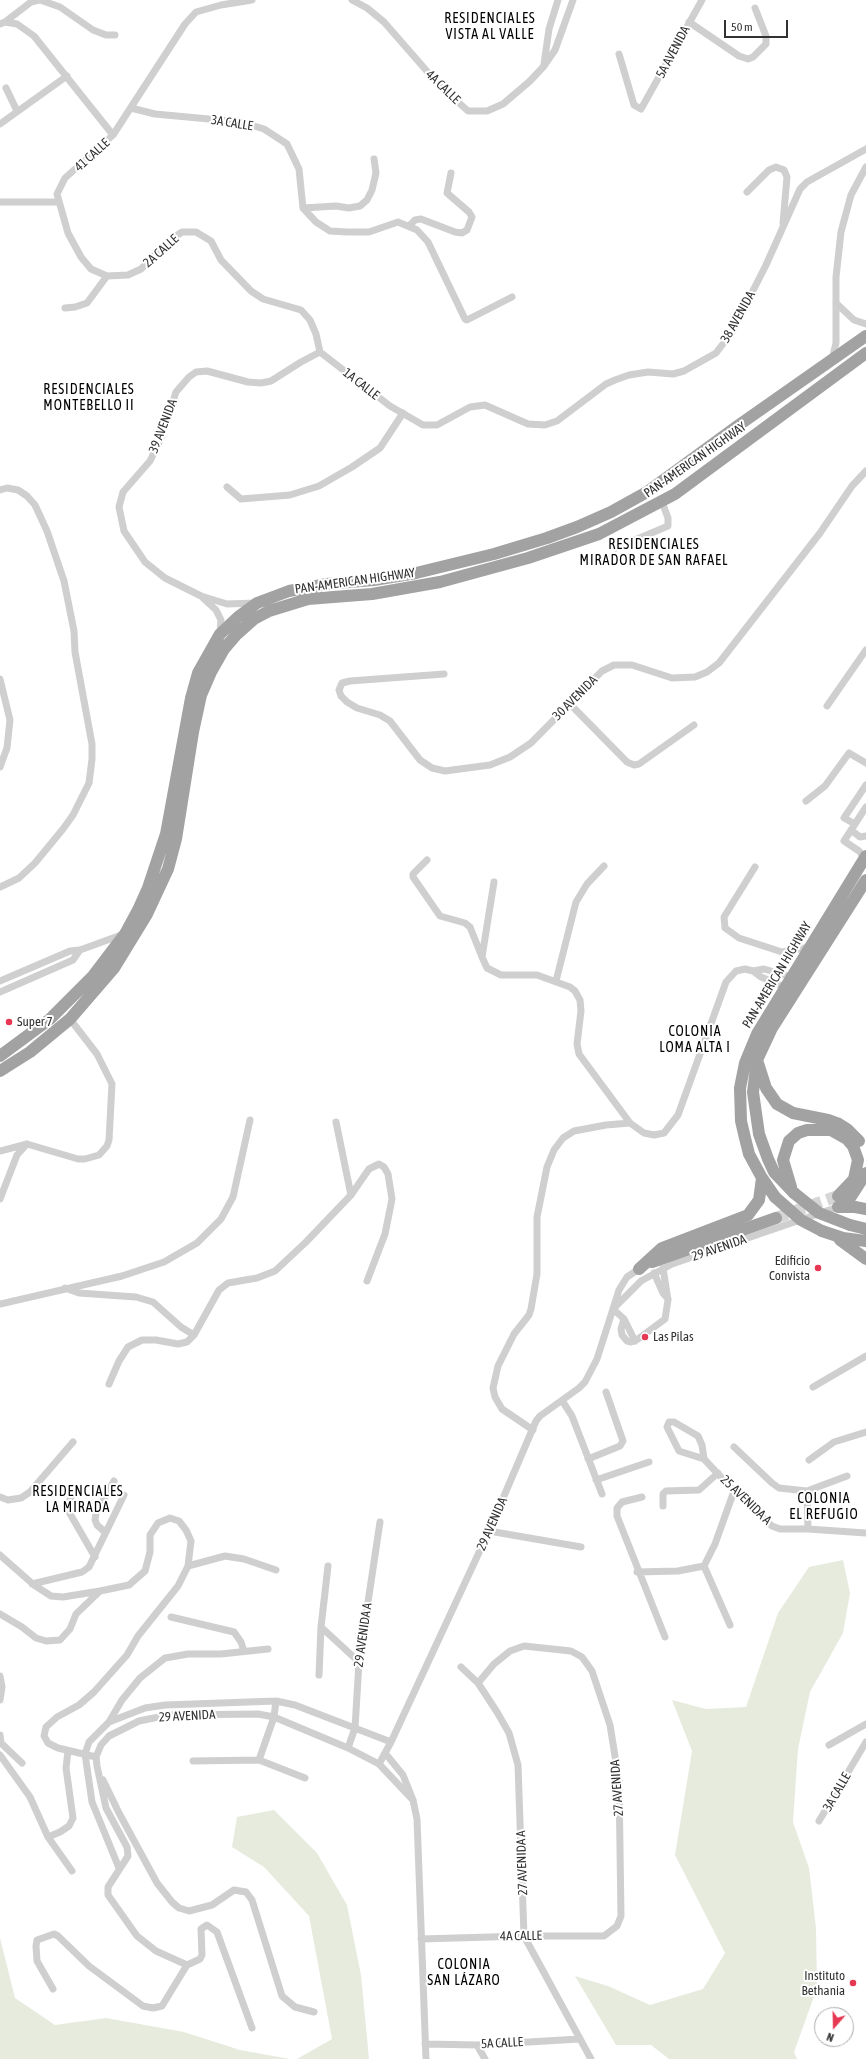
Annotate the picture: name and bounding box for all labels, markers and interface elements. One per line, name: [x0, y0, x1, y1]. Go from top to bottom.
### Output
district label: RESIDENCIALES VISTA AL VALLE: [444, 11, 536, 44]
scale bar: [726, 12, 790, 38]
text: 50 m: [731, 20, 753, 34]
street label: 5A AVENIDA: [653, 23, 693, 81]
street label: 4A CALLE: [422, 67, 464, 107]
street label: 3A CALLE: [210, 112, 254, 134]
street label: 41 CALLE: [71, 135, 113, 175]
street label: 2A CALLE: [140, 231, 182, 271]
street label: 38 AVENIDA: [717, 288, 759, 346]
street label: 1A CALLE: [340, 365, 382, 403]
district label: RESIDENCIALES MONTEBELLO II: [43, 382, 135, 414]
street label: 39 AVENIDA: [146, 397, 180, 455]
street label: PAN-AMERICAN HIGHWAY: [641, 419, 749, 501]
district label: RESIDENCIALES MIRADOR DE SAN RAFAEL: [580, 537, 728, 570]
street label: PAN-AMERICAN HIGHWAY: [294, 565, 416, 597]
street label: 30 AVENIDA: [549, 672, 601, 724]
street label: PAN-AMERICAN HIGHWAY: [739, 919, 815, 1031]
place label: Super 7: [17, 1014, 53, 1030]
marker: Super 7: [4, 1017, 14, 1027]
district label: COLONIA LOMA ALTA I: [659, 1024, 731, 1056]
street label: 29 AVENIDA: [690, 1231, 748, 1265]
place label: Edificio Convista: [769, 1253, 810, 1284]
marker: Edificio Convista: [813, 1263, 823, 1273]
place label: Las Pilas: [653, 1329, 694, 1345]
marker: Las Pilas: [640, 1332, 650, 1342]
street label: 25 AVENIDA A: [717, 1472, 775, 1528]
district label: RESIDENCIALES LA MIRADA: [32, 1484, 124, 1516]
district label: COLONIA EL REFUGIO: [789, 1491, 859, 1524]
street label: 29 AVENIDA: [473, 1495, 511, 1553]
street label: 29 AVENIDA A: [351, 1602, 375, 1668]
street label: 29 AVENIDA: [158, 1707, 216, 1725]
street label: 27 AVENIDA: [607, 1759, 627, 1817]
street label: 3A CALLE: [820, 1770, 854, 1814]
street label: 27 AVENIDA A: [513, 1830, 531, 1896]
street label: 4A CALLE: [500, 1928, 542, 1944]
district label: COLONIA SAN LÁZARO: [427, 1957, 501, 1990]
place label: Instituto Bethania: [802, 1968, 845, 1999]
marker: Instituto Bethania: [848, 1978, 858, 1988]
north arrow: [814, 2007, 854, 2047]
text: N: [825, 2031, 835, 2044]
street label: 5A CALLE: [481, 2034, 523, 2052]

